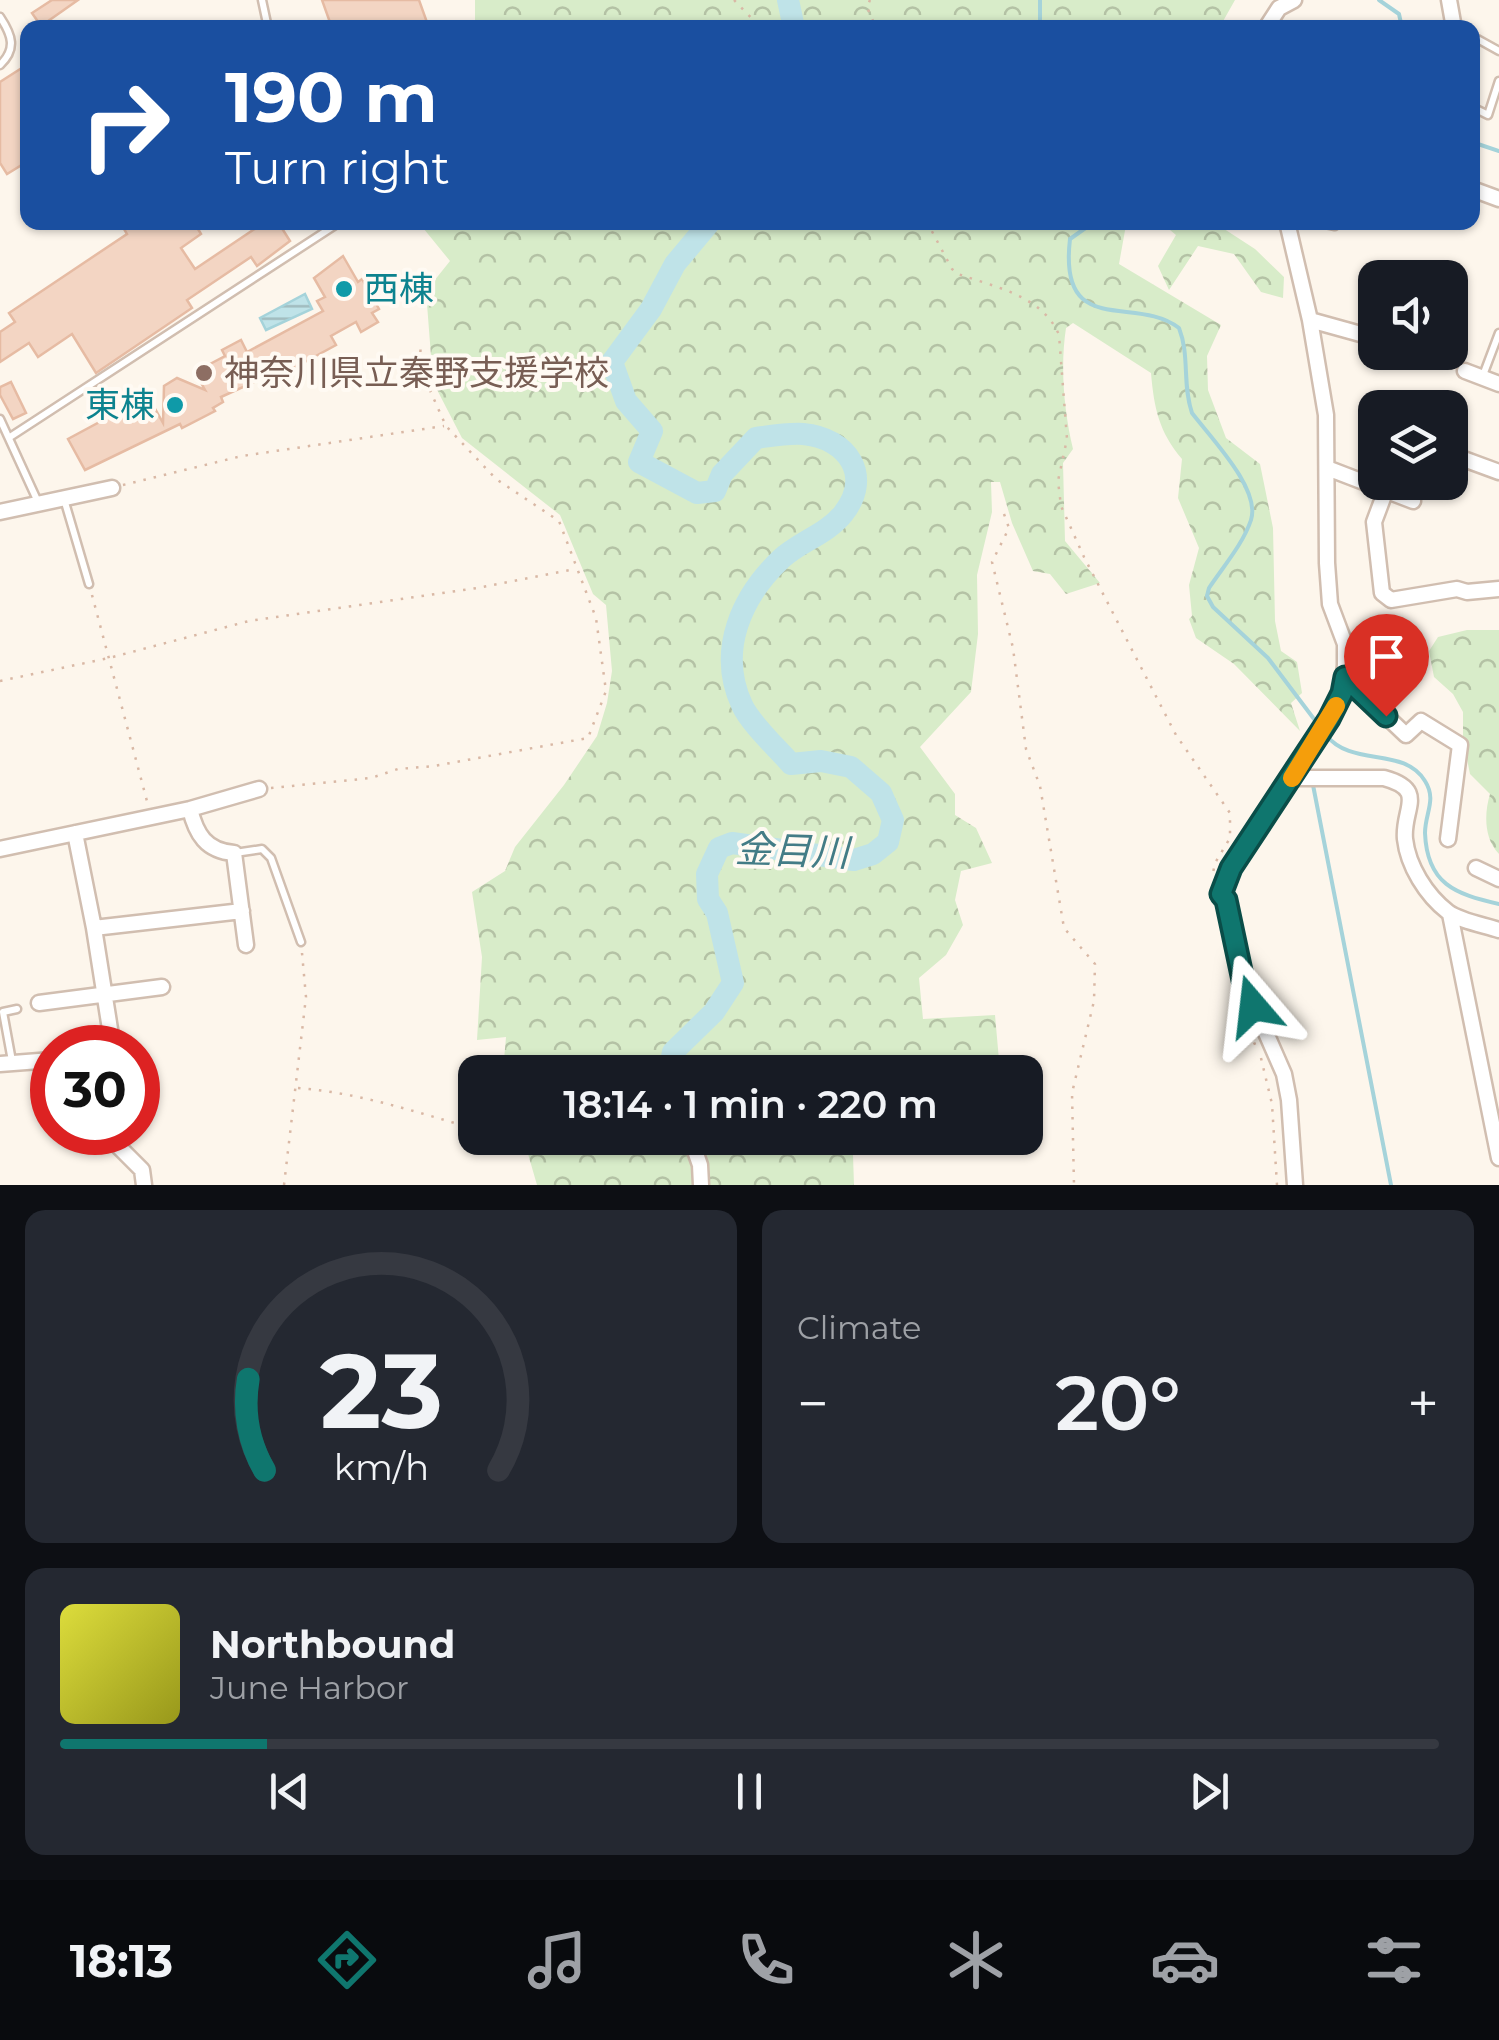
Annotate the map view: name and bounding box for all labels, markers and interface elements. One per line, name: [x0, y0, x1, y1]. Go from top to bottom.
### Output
text: 190 m: [225, 54, 438, 140]
icon: right: [60, 60, 190, 190]
text: Turn right: [225, 140, 450, 195]
map controls: [1358, 260, 1468, 500]
button: sound: [1358, 260, 1468, 370]
place label: 西棟: [364, 267, 434, 310]
marker: 西棟: [333, 278, 355, 300]
place label: 神奈川県立秦野支援学校: [224, 351, 609, 394]
marker: 神奈川県立秦野支援学校: [193, 362, 215, 384]
place label: 東棟: [85, 383, 155, 426]
button: layers: [1358, 390, 1468, 500]
marker: 東棟: [164, 394, 186, 416]
pin: [1344, 614, 1429, 717]
icon: arrive: [1359, 629, 1414, 684]
water label: 金目川: [734, 825, 854, 876]
position arrow: [1201, 954, 1305, 1058]
speed limit sign: 30: [30, 1025, 160, 1155]
text: 18:14 · 1 min · 220 m: [563, 1081, 938, 1128]
text: Climate: [797, 1308, 921, 1347]
text: 23: [320, 1327, 442, 1454]
text: 20°: [1055, 1357, 1181, 1449]
text: −: [797, 1370, 829, 1437]
text: +: [1407, 1370, 1439, 1437]
text: km/h: [333, 1445, 429, 1489]
text: Northbound: [210, 1621, 455, 1668]
text: June Harbor: [210, 1668, 409, 1707]
icon: previous: [262, 1764, 317, 1819]
icon: pause: [722, 1764, 777, 1819]
icon: next: [1182, 1764, 1237, 1819]
icon: directions: [312, 1925, 382, 1995]
icon: music: [522, 1925, 592, 1995]
icon: phone: [731, 1925, 801, 1995]
icon: climate: [941, 1925, 1011, 1995]
icon: car: [1150, 1925, 1220, 1995]
icon: filters: [1359, 1925, 1429, 1995]
text: 18:13: [70, 1933, 173, 1988]

